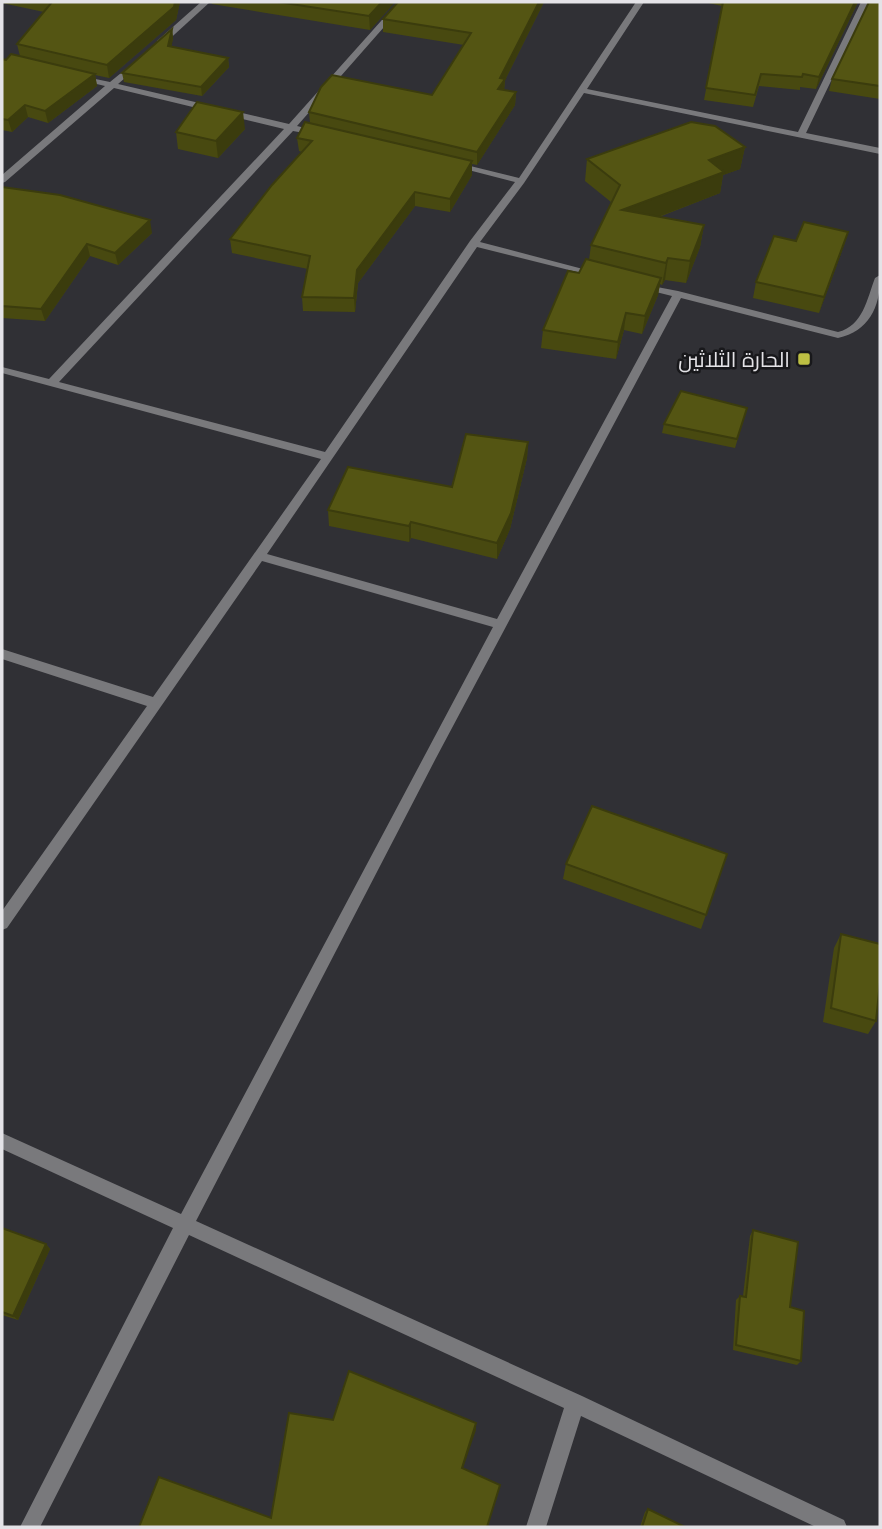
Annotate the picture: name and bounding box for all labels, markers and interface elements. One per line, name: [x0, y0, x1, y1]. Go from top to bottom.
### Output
place label: الحارة الثلاثين: [678, 347, 790, 373]
marker: الحارة الثلاثين: [796, 351, 812, 367]

